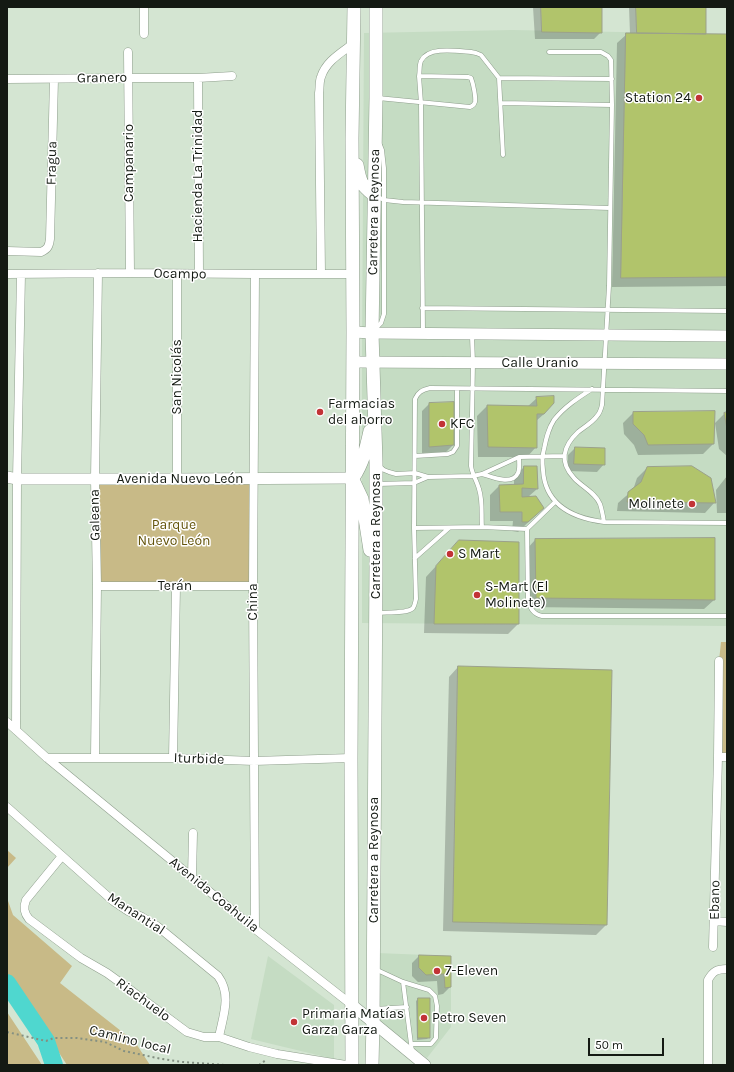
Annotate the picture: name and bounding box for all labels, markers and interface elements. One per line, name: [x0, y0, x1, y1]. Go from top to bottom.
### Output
street label: Granero: [77, 69, 127, 87]
place label: Station 24: [625, 90, 691, 106]
marker: Station 24: [694, 93, 704, 103]
street label: Hacienda La Trinidad: [190, 109, 206, 243]
street label: Campanario: [121, 124, 137, 202]
street label: Fragua: [43, 141, 61, 185]
street label: Carretera a Reynosa: [364, 149, 384, 275]
street label: Ocampo: [153, 265, 207, 283]
street label: San Nicolás: [169, 339, 185, 415]
street label: Calle Uranio: [502, 355, 578, 371]
place label: Farmacias del ahorro: [328, 396, 395, 428]
marker: Farmacias del ahorro: [315, 407, 325, 417]
place label: KFC: [450, 416, 474, 432]
marker: KFC: [437, 419, 447, 429]
street label: Avenida Nuevo León: [117, 471, 243, 487]
street label: Carretera a Reynosa: [368, 473, 384, 599]
street label: Galeana: [86, 489, 104, 541]
place label: Molinete: [628, 496, 684, 512]
marker: Molinete: [687, 499, 697, 509]
park label: Parque Nuevo León: [137, 517, 211, 550]
place label: S Mart: [458, 546, 500, 562]
marker: S Mart: [445, 549, 455, 559]
street label: Terán: [158, 578, 192, 594]
place label: S-Mart (El Molinete): [485, 579, 548, 612]
street label: China: [245, 583, 261, 621]
marker: S-Mart (El Molinete): [472, 590, 482, 600]
street label: Iturbide: [173, 750, 225, 768]
street label: Carretera a Reynosa: [366, 797, 382, 923]
street label: Avenida Coahuila: [166, 854, 262, 936]
street label: Ebano: [706, 880, 724, 920]
street label: Manantial: [104, 889, 168, 939]
place label: 7-Eleven: [445, 963, 498, 979]
marker: 7-Eleven: [432, 966, 442, 976]
street label: Riachuelo: [112, 975, 174, 1025]
place label: Primaria Matías Garza Garza: [302, 1006, 404, 1038]
place label: Petro Seven: [432, 1010, 507, 1026]
marker: Petro Seven: [419, 1013, 429, 1023]
marker: Primaria Matías Garza Garza: [289, 1017, 299, 1027]
street label: Camino local: [88, 1022, 172, 1058]
scale bar: [590, 1030, 666, 1056]
text: 50 m: [595, 1038, 623, 1052]

